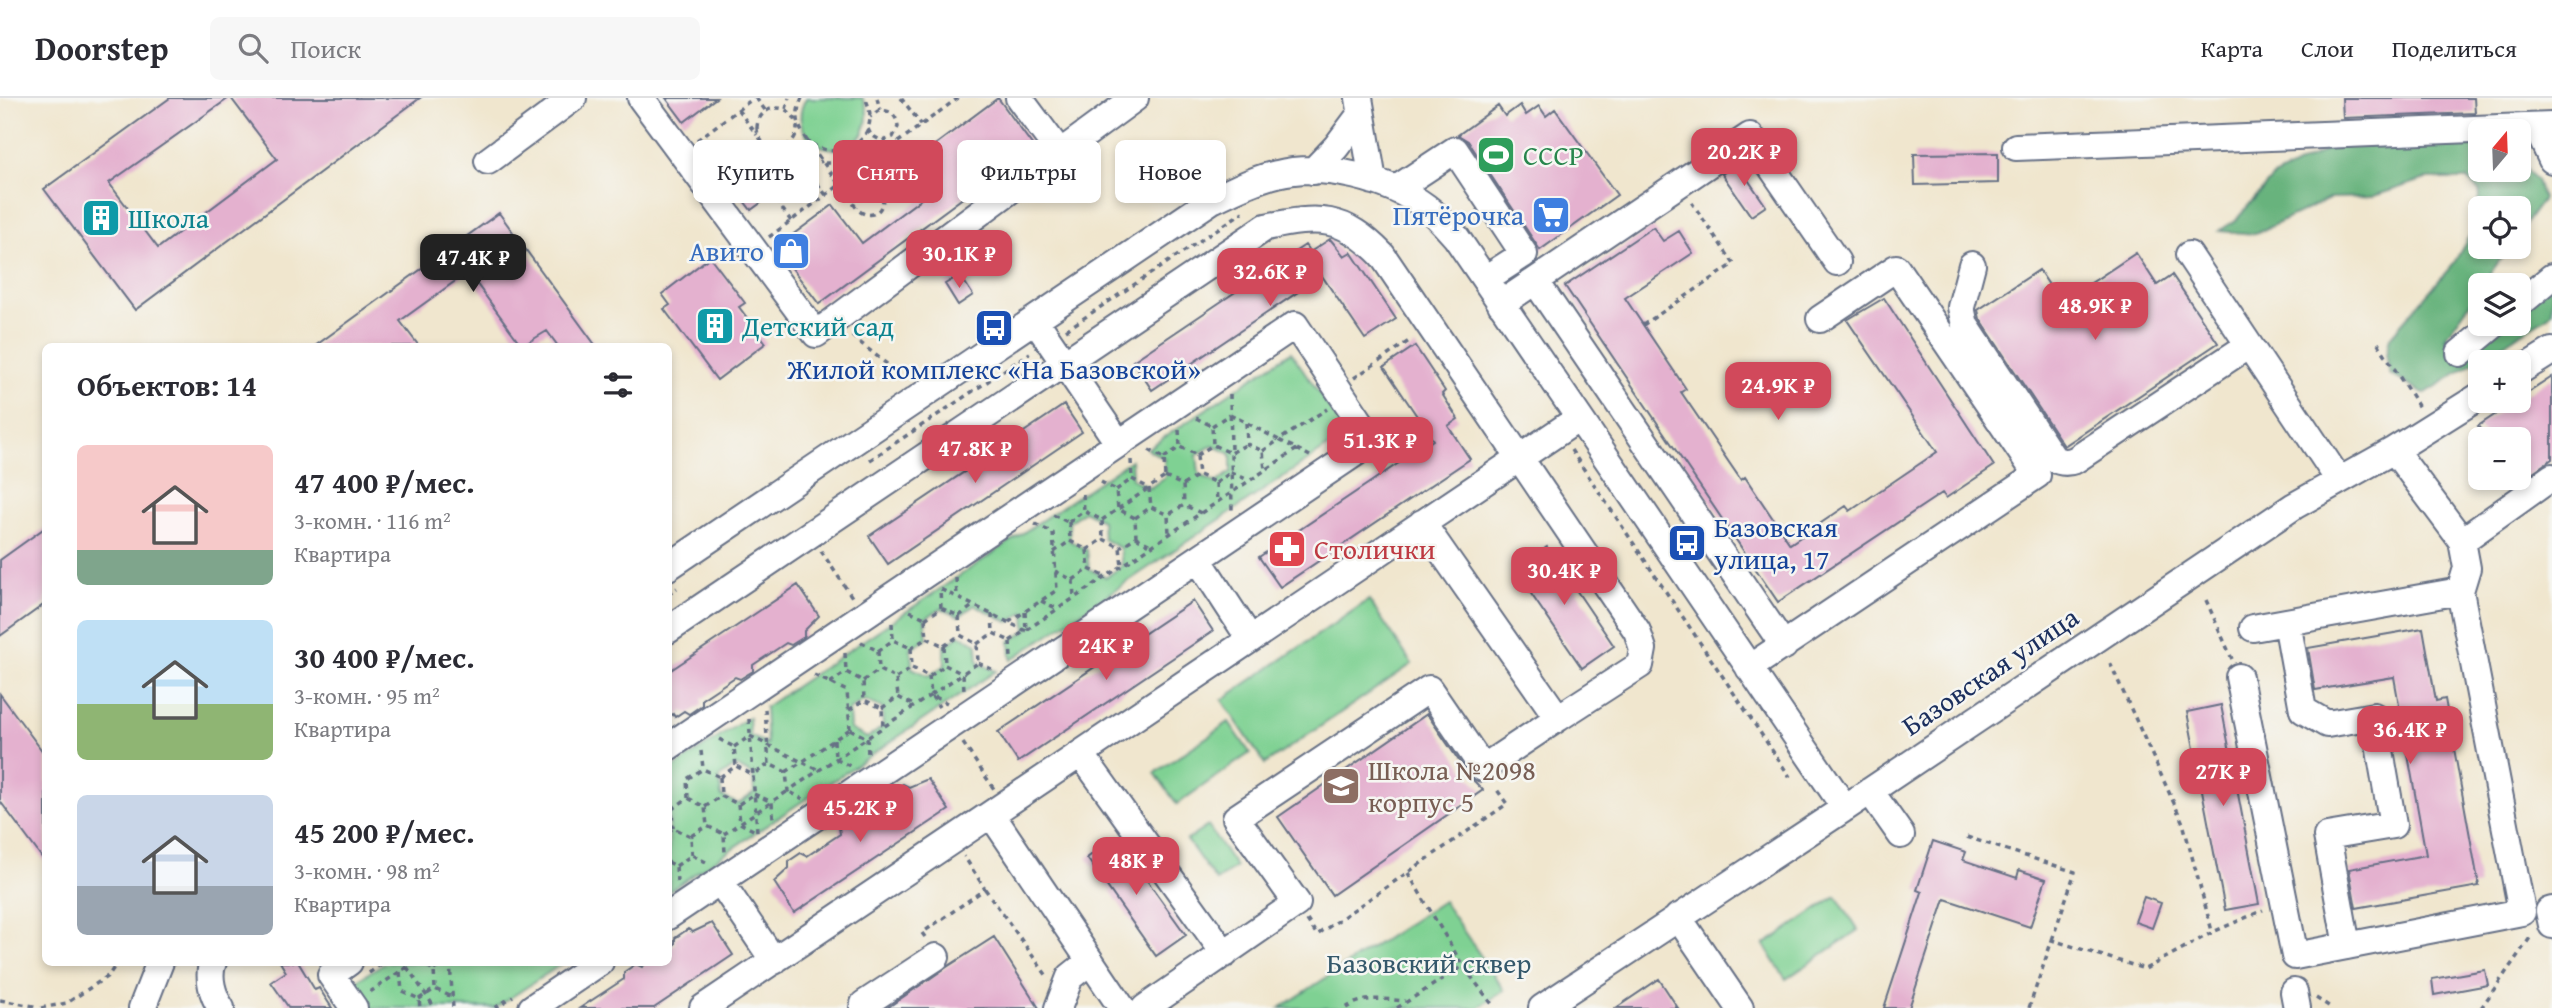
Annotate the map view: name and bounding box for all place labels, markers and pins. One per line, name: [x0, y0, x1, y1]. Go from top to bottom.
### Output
pin: 20.2K ₽: [1679, 129, 1809, 188]
sports icon: СССР: [1475, 134, 1517, 176]
place label: СССР: [1523, 134, 1584, 175]
place label: Пятёрочка: [1393, 194, 1525, 235]
supermarket icon: Пятёрочка: [1530, 194, 1572, 236]
building icon: Школа: [80, 197, 122, 239]
place label: Школа: [128, 197, 210, 238]
place label: Авито: [689, 230, 764, 271]
shop icon: Авито: [770, 230, 812, 272]
pin: 30.1K ₽: [894, 230, 1024, 290]
pin: 47.4K ₽: [408, 234, 538, 294]
pin: 32.6K ₽: [1205, 248, 1335, 308]
pin: 48.9K ₽: [2030, 282, 2160, 342]
building icon: Детский сад: [694, 305, 736, 347]
place label: Детский сад: [741, 305, 894, 346]
bus stop icon: Жилой комплекс «На Базовской»: [973, 307, 1015, 349]
place label: Жилой комплекс «На Базовской»: [786, 348, 1201, 389]
pin: 24.9K ₽: [1713, 362, 1843, 422]
pin: 51.3K ₽: [1315, 418, 1445, 477]
pin: 47.8K ₽: [910, 426, 1040, 485]
place label: Базовская улица, 17: [1713, 506, 1838, 579]
bus stop icon: Базовская улица, 17: [1666, 522, 1708, 564]
pharmacy icon: Столички: [1266, 528, 1308, 570]
place label: Столички: [1314, 528, 1435, 569]
pin: 30.4K ₽: [1499, 547, 1629, 607]
pin: 24K ₽: [1057, 622, 1155, 682]
pin: 36.4K ₽: [2345, 706, 2475, 766]
pin: 27K ₽: [2174, 748, 2272, 808]
place label: Школа №2098 корпус 5: [1368, 749, 1536, 822]
school or university icon: Школа №2098 корпус 5: [1320, 765, 1362, 807]
pin: 45.2K ₽: [795, 784, 925, 844]
pin: 48K ₽: [1087, 838, 1185, 897]

